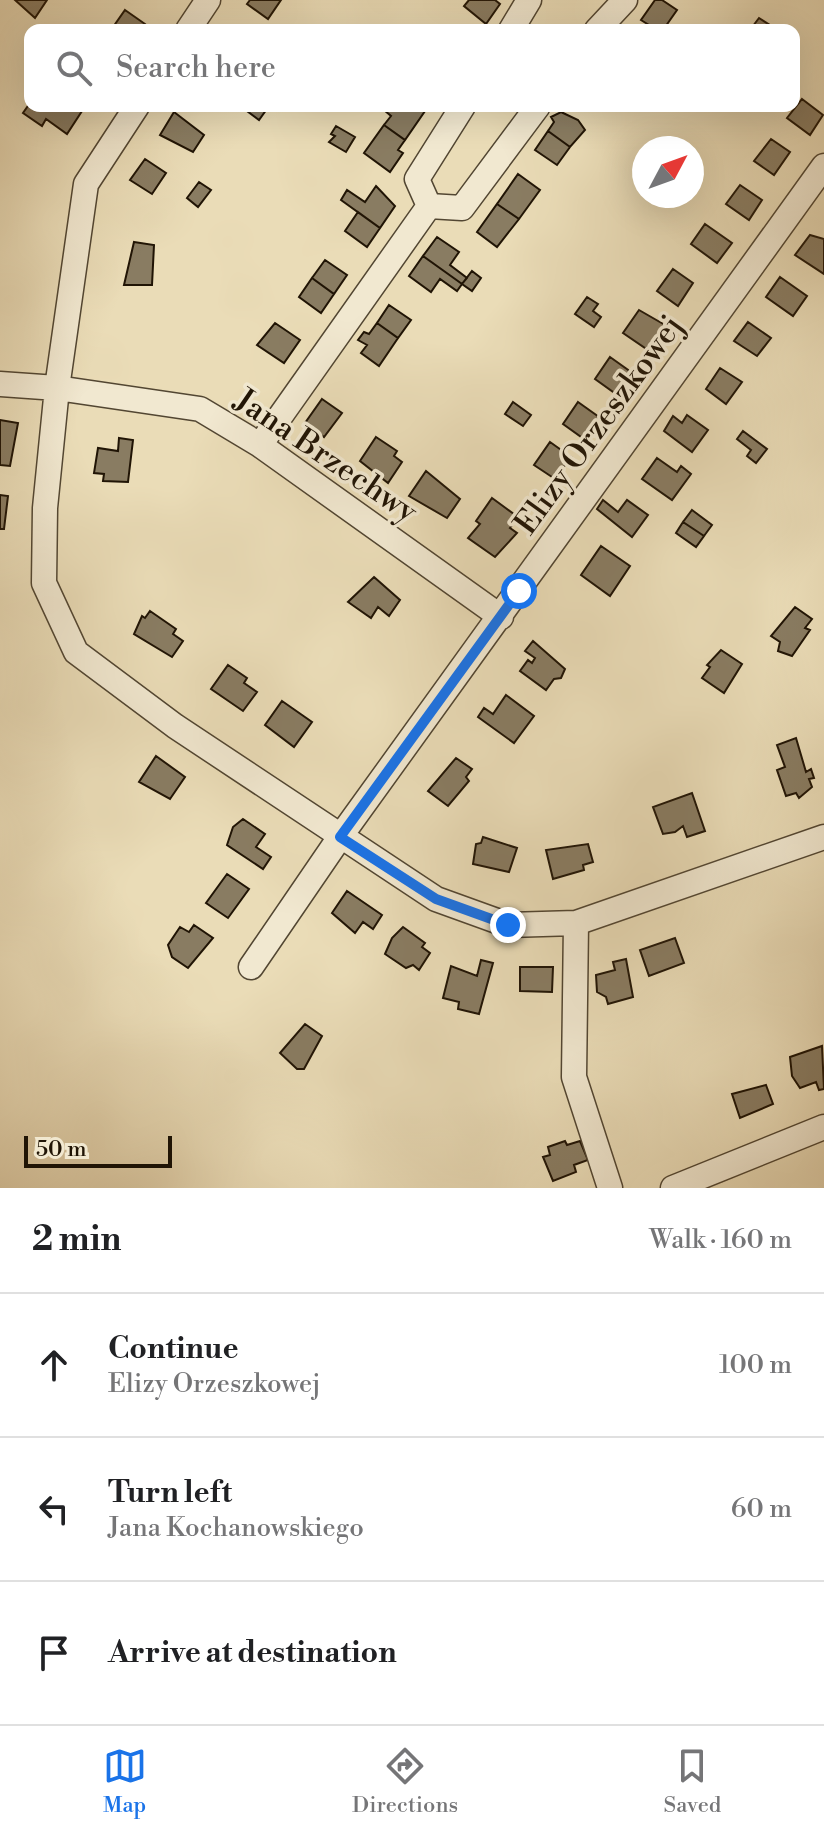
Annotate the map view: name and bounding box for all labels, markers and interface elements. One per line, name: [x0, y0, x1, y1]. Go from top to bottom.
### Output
search box: [24, 24, 800, 112]
icon: search: [52, 46, 96, 90]
text: Search here: [116, 49, 276, 87]
north arrow: [632, 136, 704, 208]
street label: Elizy Orzeszkowej: [506, 307, 692, 543]
street label: Jana Brzechwy: [226, 380, 425, 532]
route start: [501, 573, 537, 609]
route end: [490, 907, 526, 943]
scale bar: [24, 1132, 172, 1168]
text: 50 m: [36, 1136, 87, 1163]
text: 2 min: [32, 1219, 121, 1261]
text: Walk · 160 m: [649, 1224, 792, 1256]
text: Continue: [108, 1330, 239, 1368]
icon: ahead: [32, 1343, 76, 1387]
text: 100 m: [719, 1349, 792, 1381]
text: Elizy Orzeszkowej: [108, 1368, 321, 1400]
text: Turn left: [108, 1474, 232, 1512]
icon: left: [32, 1487, 76, 1531]
text: 60 m: [731, 1493, 792, 1525]
text: Jana Kochanowskiego: [108, 1512, 364, 1544]
icon: arrive: [32, 1631, 76, 1675]
text: Arrive at destination: [108, 1634, 397, 1672]
tab: Map: [103, 1744, 147, 1819]
tab: Directions: [352, 1744, 458, 1819]
tab: Saved: [664, 1744, 721, 1819]

